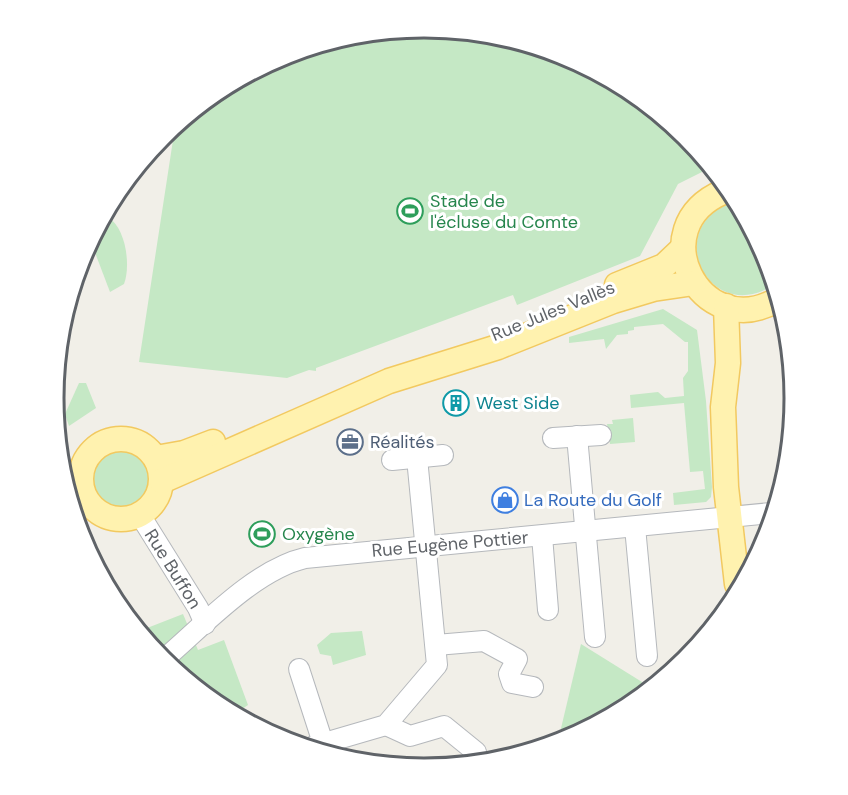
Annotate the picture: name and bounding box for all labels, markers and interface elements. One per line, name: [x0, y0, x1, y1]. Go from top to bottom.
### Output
place label: Stade de l'écluse du Comte: [430, 189, 578, 234]
sports icon: Stade de l'écluse du Comte: [395, 196, 425, 226]
street label: Rue Jules Vallès: [488, 275, 618, 347]
building icon: West Side: [441, 388, 471, 418]
place label: West Side: [476, 391, 559, 415]
office icon: Réalités: [335, 427, 365, 457]
place label: Réalités: [370, 430, 435, 454]
shop icon: La Route du Golf: [490, 485, 520, 515]
place label: La Route du Golf: [524, 488, 662, 512]
sports icon: Oxygène: [247, 519, 277, 549]
place label: Oxygène: [282, 522, 355, 546]
street label: Rue Buffon: [139, 524, 207, 614]
street label: Rue Eugène Pottier: [371, 525, 530, 563]

